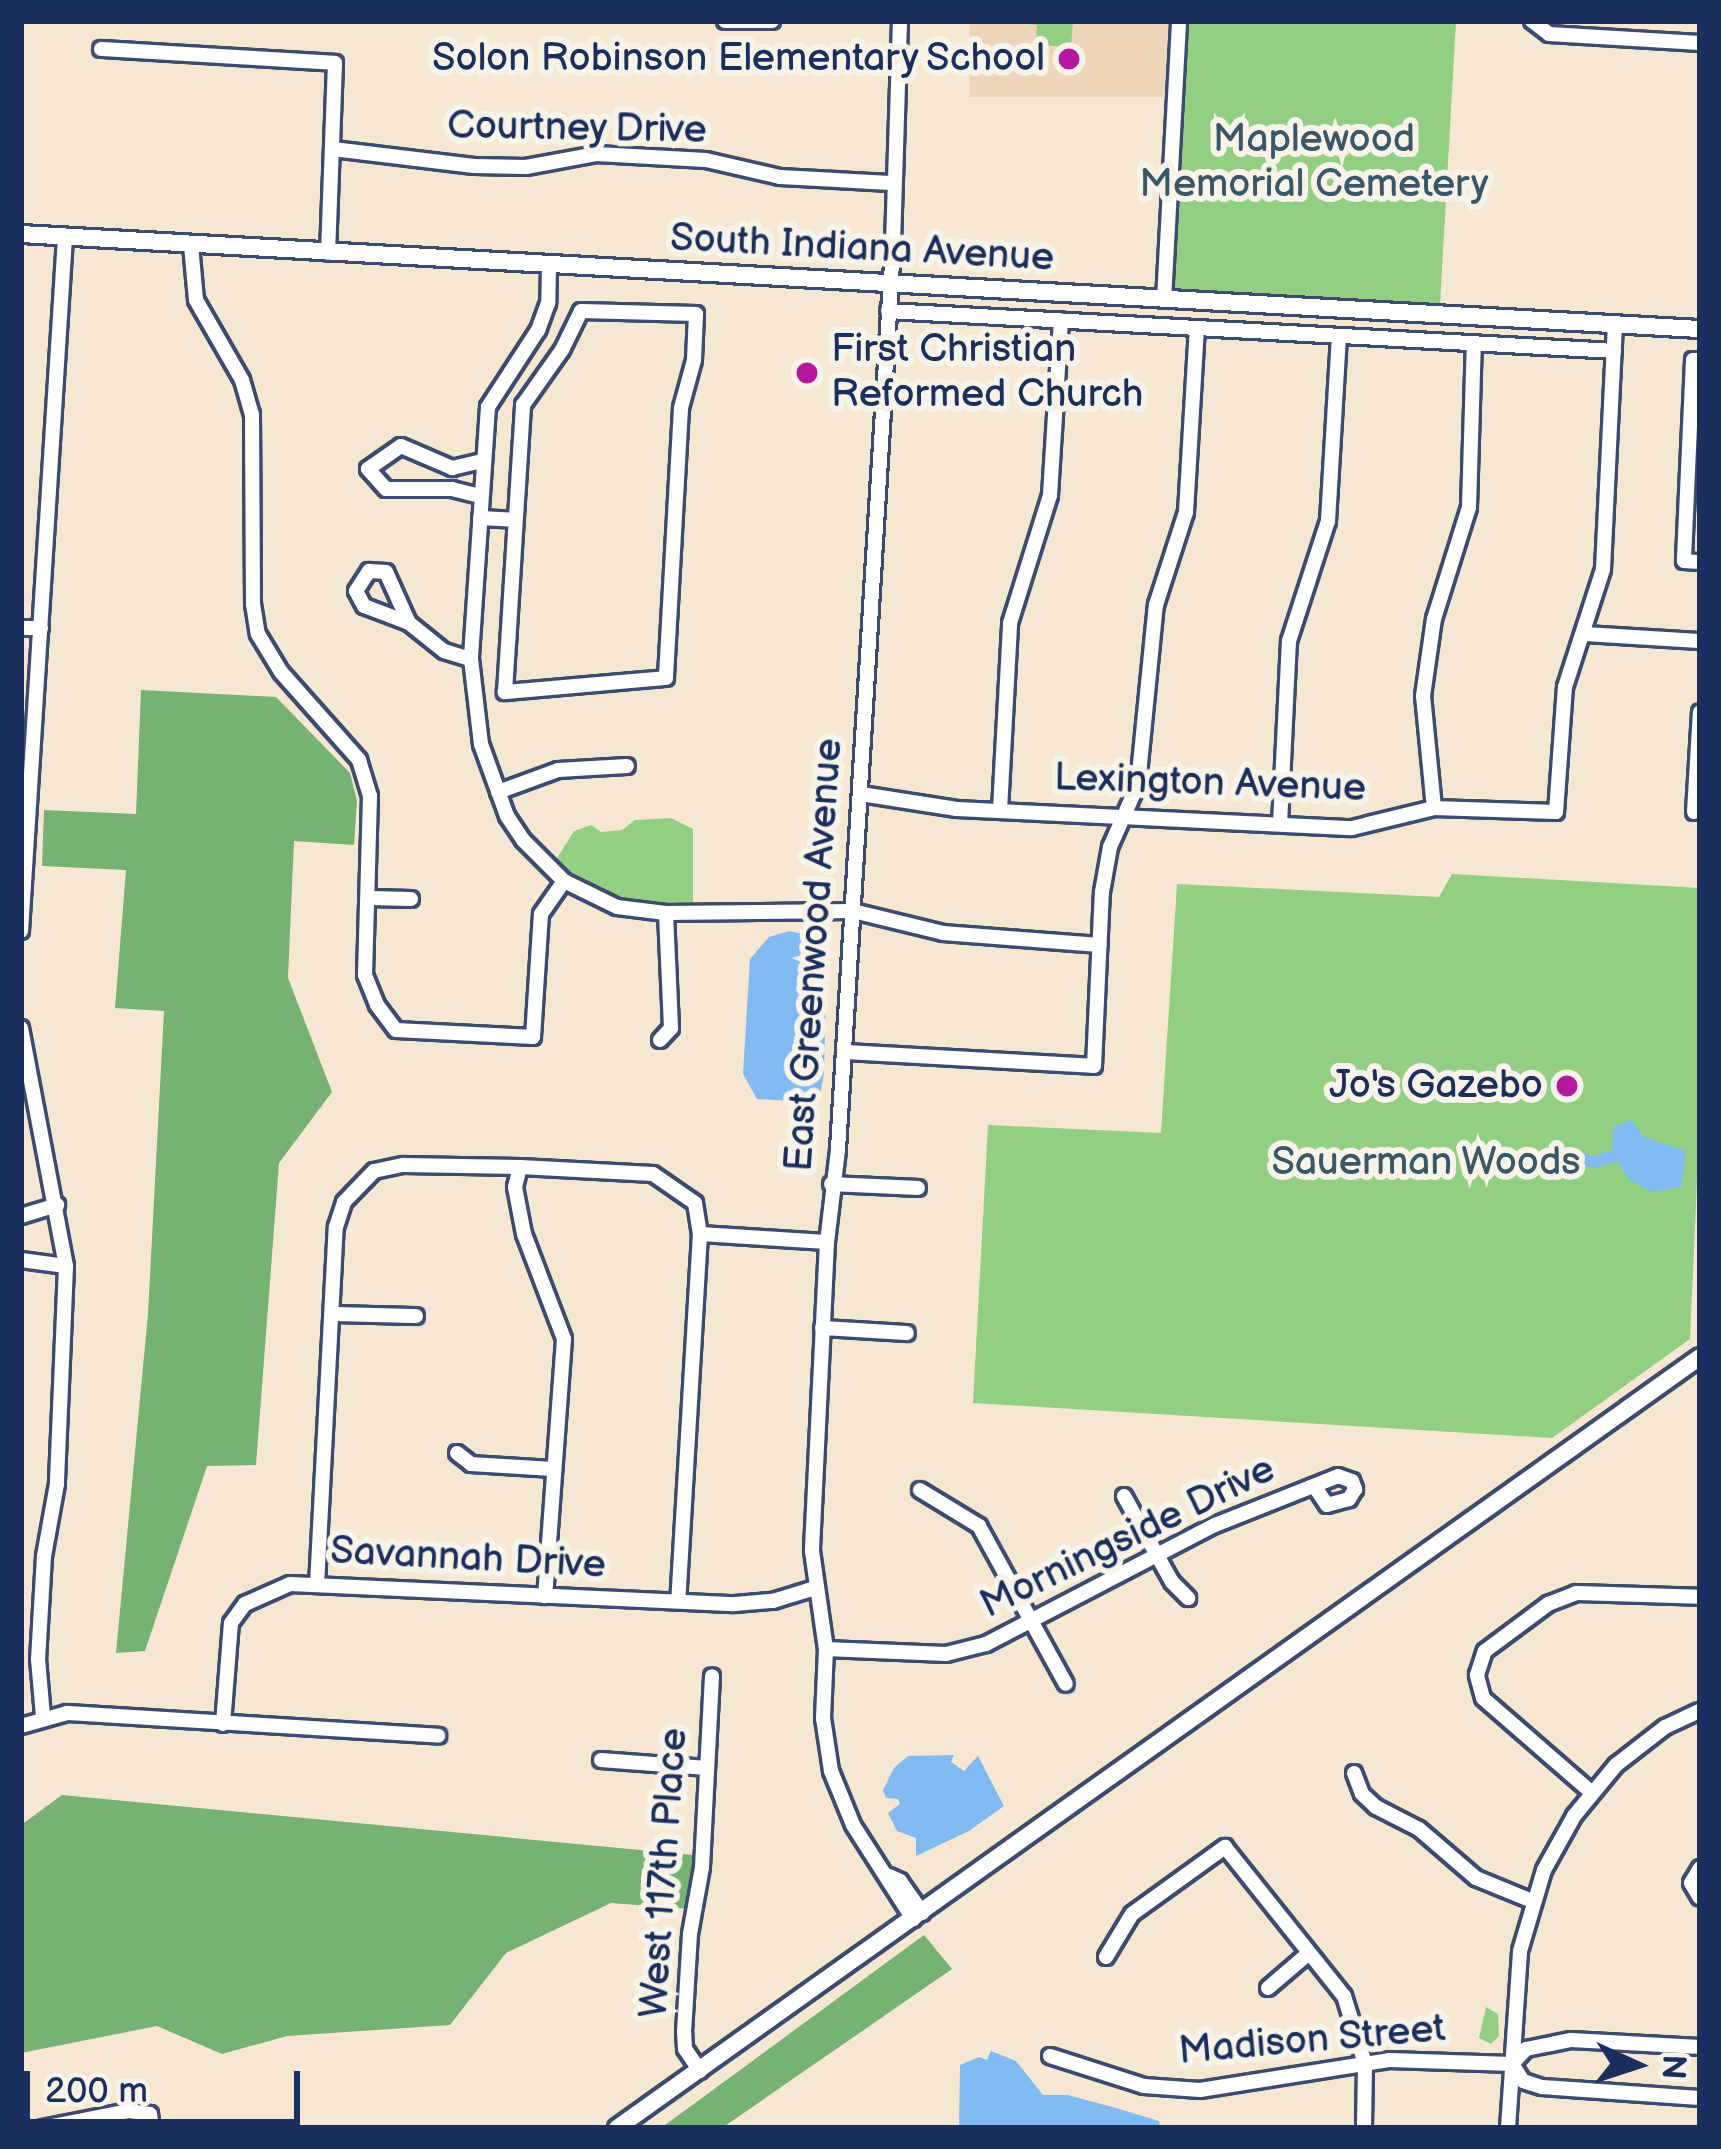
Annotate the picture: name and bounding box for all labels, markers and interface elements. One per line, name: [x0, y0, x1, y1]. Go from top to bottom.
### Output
place label: Solon Robinson Elementary School: [429, 36, 1045, 82]
marker: Solon Robinson Elementary School: [1056, 46, 1082, 72]
street label: Courtney Drive: [445, 103, 709, 155]
park label: Maplewood Memorial Cemetery: [1139, 118, 1489, 209]
street label: South Indiana Avenue: [669, 216, 1055, 282]
place label: First Christian Reformed Church: [831, 328, 1143, 419]
marker: First Christian Reformed Church: [794, 360, 820, 386]
street label: East Greenwood Avenue: [777, 737, 853, 1173]
street label: Lexington Avenue: [1053, 755, 1367, 813]
place label: Jo's Gazebo: [1329, 1063, 1543, 1109]
marker: Jo's Gazebo: [1554, 1073, 1580, 1099]
park label: Sauerman Woods: [1271, 1140, 1581, 1186]
street label: Morningside Drive: [973, 1446, 1283, 1630]
street label: Savannah Drive: [329, 1528, 607, 1590]
street label: West 117th Place: [632, 1726, 698, 2020]
north arrow: [1577, 2005, 1697, 2125]
street label: Madison Street: [1176, 2006, 1448, 2076]
scale bar: [30, 2047, 306, 2121]
text: N: [1652, 2053, 1694, 2080]
text: 200 m: [45, 2070, 148, 2113]

